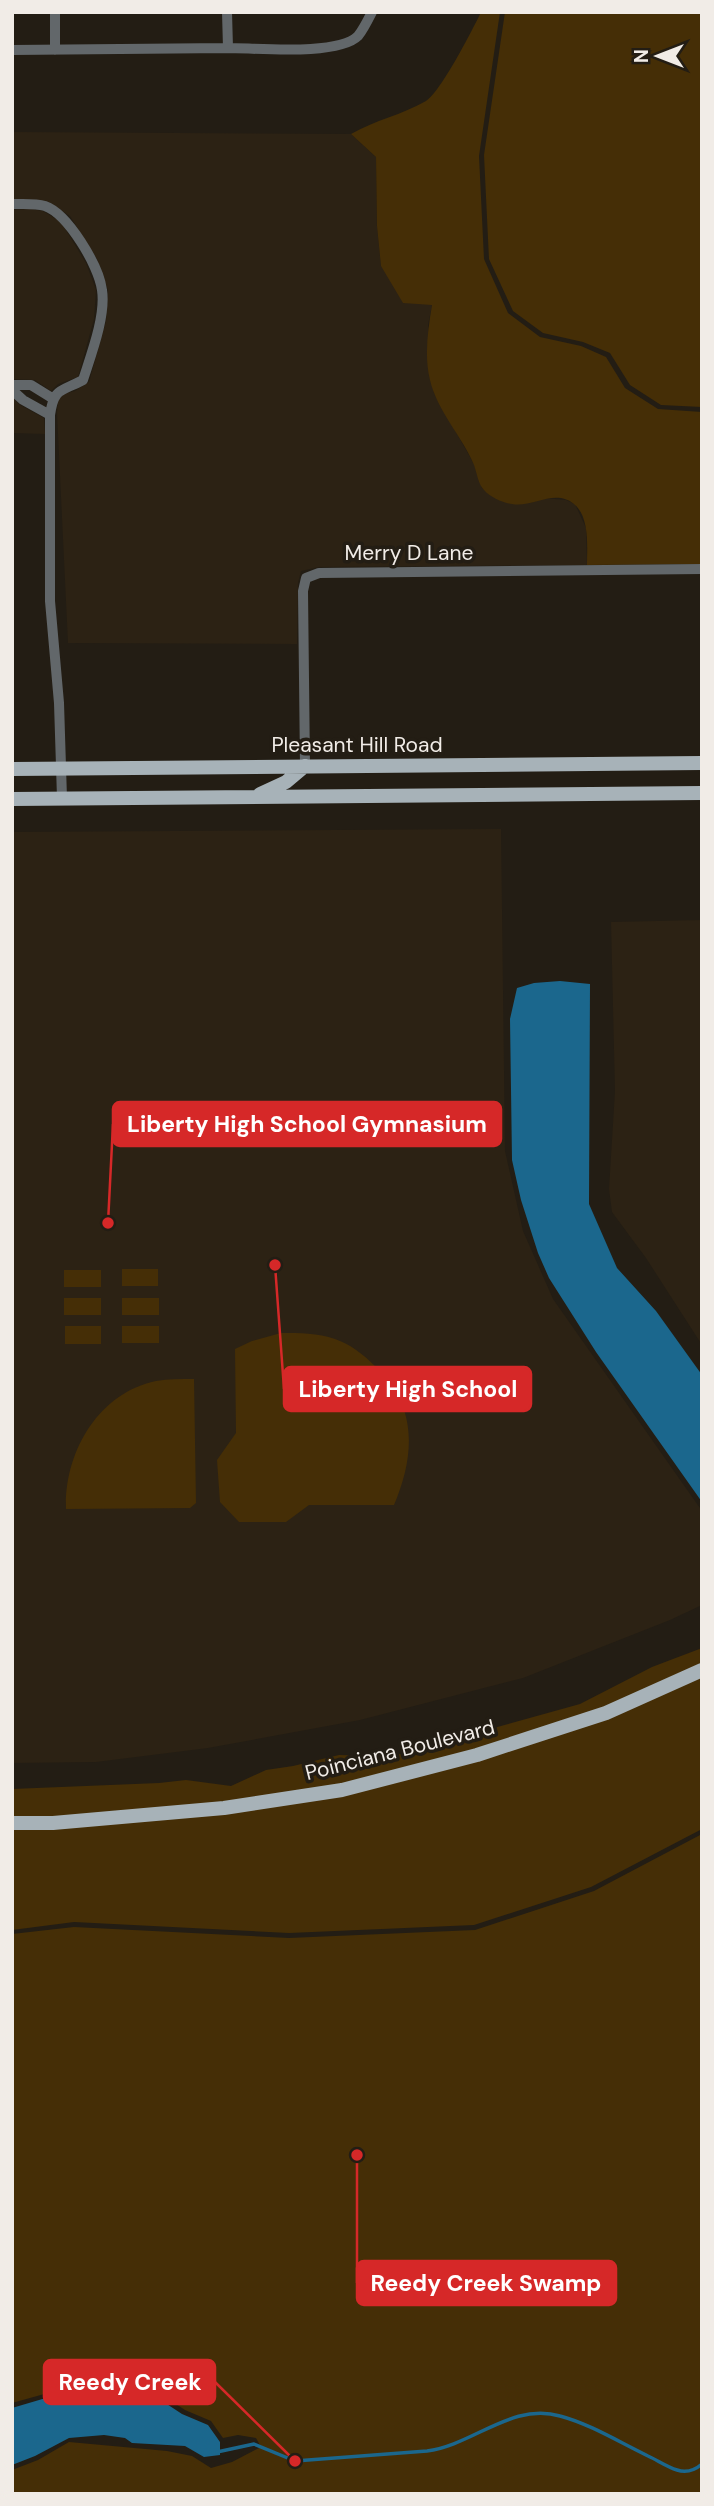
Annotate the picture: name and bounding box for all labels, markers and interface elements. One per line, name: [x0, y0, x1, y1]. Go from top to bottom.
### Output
north arrow: [623, 21, 693, 91]
text: N: [629, 49, 654, 63]
street label: Merry D Lane: [345, 539, 474, 567]
street label: Pleasant Hill Road: [271, 731, 443, 759]
callout: Liberty High School Gymnasium: [113, 1102, 501, 1146]
text: Liberty High School Gymnasium: [127, 1109, 487, 1139]
callout: Liberty High School: [284, 1367, 531, 1411]
text: Liberty High School: [298, 1374, 518, 1404]
street label: Poinciana Boulevard: [302, 1713, 498, 1787]
callout: Reedy Creek Swamp: [357, 2261, 616, 2305]
text: Reedy Creek Swamp: [371, 2268, 601, 2298]
callout: Reedy Creek: [44, 2360, 215, 2404]
text: Reedy Creek: [58, 2367, 202, 2397]

